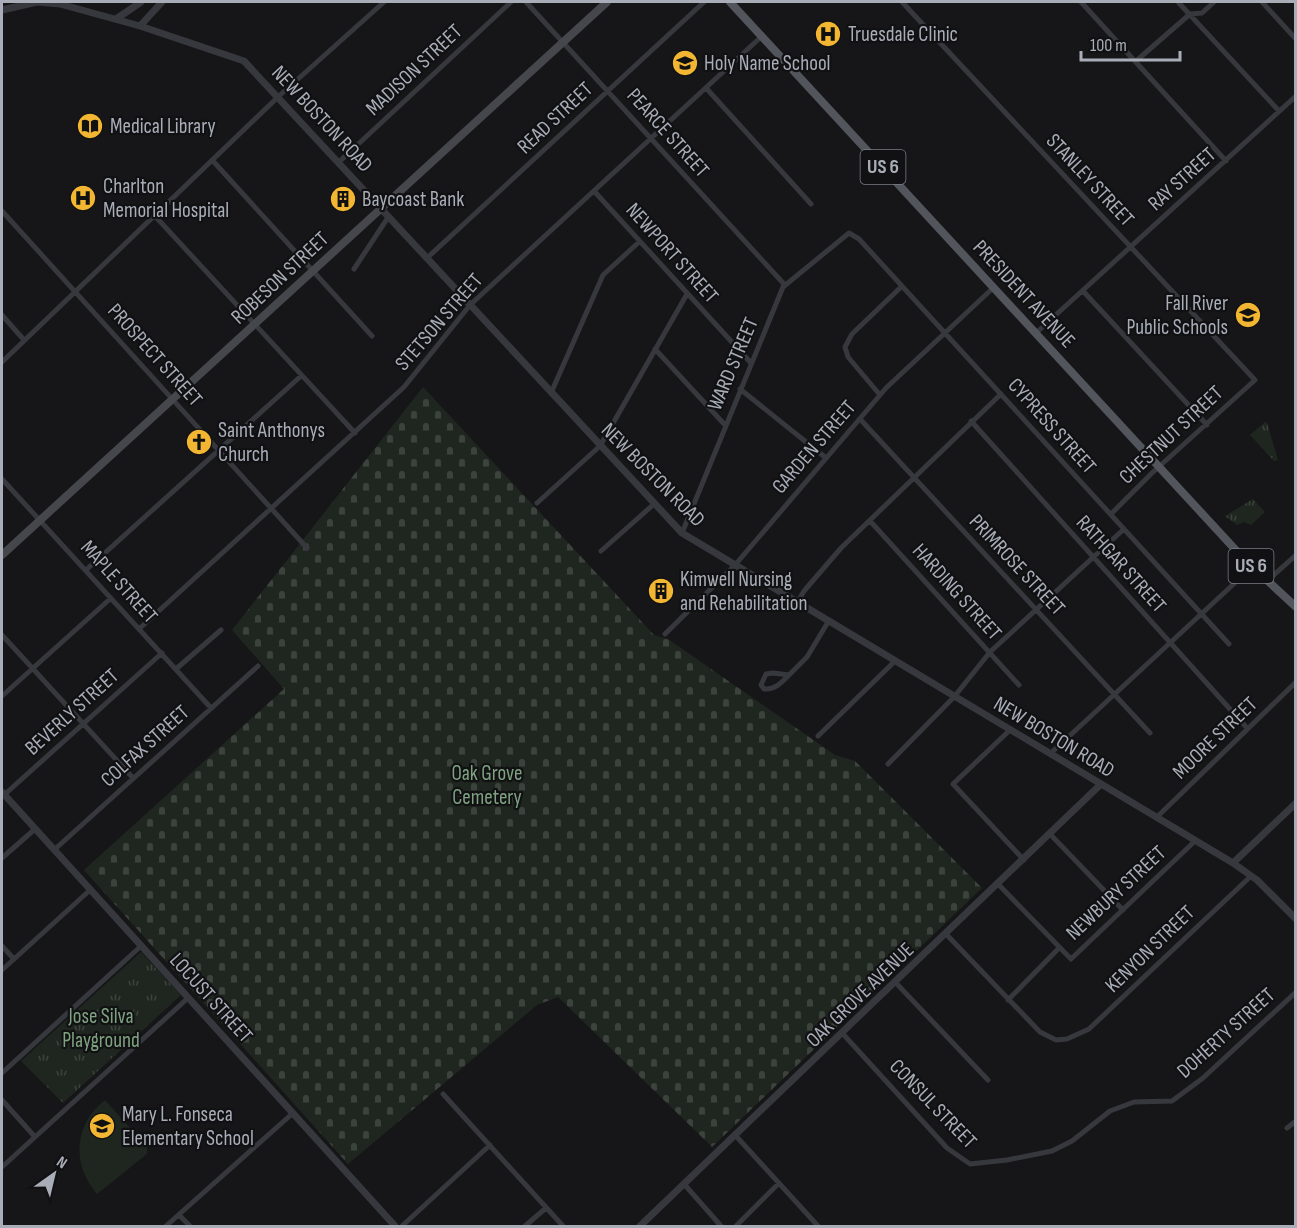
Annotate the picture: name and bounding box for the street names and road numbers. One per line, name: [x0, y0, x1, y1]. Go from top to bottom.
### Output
street label: MADISON STREET: [361, 19, 468, 121]
street label: NEW BOSTON ROAD: [266, 61, 378, 177]
street label: READ STREET: [512, 77, 598, 159]
street label: PEARCE STREET: [622, 83, 715, 183]
street label: STANLEY STREET: [1041, 128, 1140, 232]
street label: RAY STREET: [1143, 142, 1221, 216]
road number: US 6: [860, 150, 906, 184]
street label: NEWPORT STREET: [620, 198, 724, 309]
street label: ROBESON STREET: [226, 226, 334, 329]
street label: PRESIDENT AVENUE: [968, 235, 1080, 353]
street label: STETSON STREET: [390, 268, 488, 376]
street label: PROSPECT STREET: [102, 298, 208, 412]
street label: WARD STREET: [702, 313, 764, 414]
street label: CYPRESS STREET: [1003, 373, 1102, 479]
street label: CHESTNUT STREET: [1114, 380, 1228, 489]
street label: GARDEN STREET: [767, 395, 862, 499]
street label: NEW BOSTON ROAD: [596, 418, 710, 532]
street label: PRIMROSE STREET: [964, 509, 1070, 621]
street label: RATHGAR STREET: [1071, 510, 1172, 618]
street label: MAPLE STREET: [75, 535, 163, 629]
street label: HARDING STREET: [907, 539, 1007, 646]
road number: US 6: [1228, 549, 1274, 583]
street label: BEVERLY STREET: [20, 663, 124, 761]
street label: NEW BOSTON ROAD: [989, 691, 1119, 783]
street label: MOORE STREET: [1168, 691, 1263, 784]
street label: COLFAX STREET: [96, 700, 195, 792]
street label: NEWBURY STREET: [1061, 840, 1171, 945]
street label: KENYON STREET: [1100, 900, 1200, 998]
street label: OAK GROVE AVENUE: [801, 937, 919, 1053]
street label: LOCUST STREET: [164, 948, 258, 1048]
street label: DOHERTY STREET: [1172, 982, 1280, 1083]
street label: CONSUL STREET: [884, 1054, 982, 1154]

